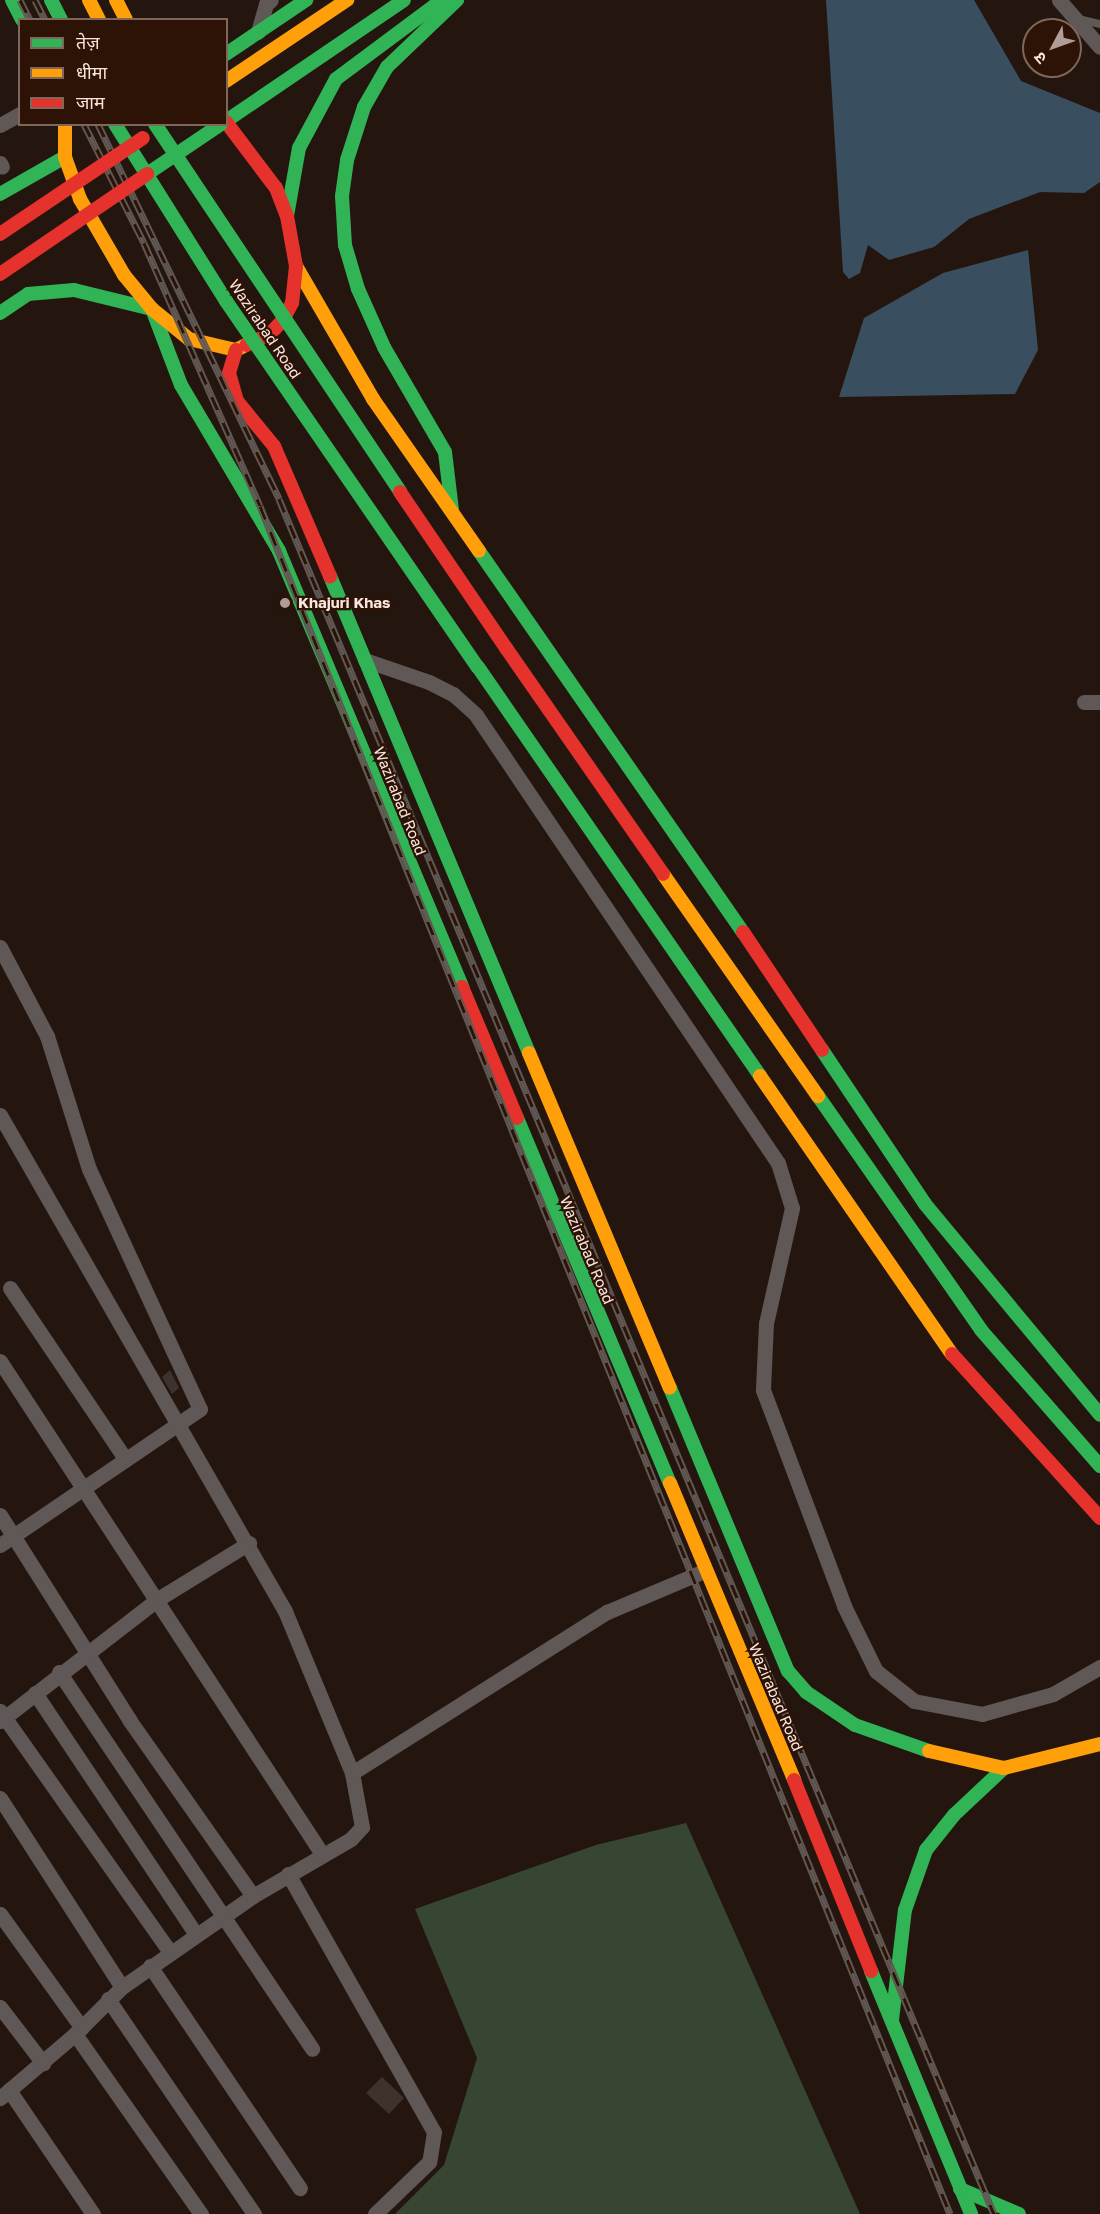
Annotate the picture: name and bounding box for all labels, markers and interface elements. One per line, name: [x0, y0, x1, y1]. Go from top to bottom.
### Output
legend: [18, 18, 228, 126]
north arrow: [1022, 18, 1082, 78]
text: तेज़: [76, 31, 100, 53]
text: उ: [1029, 48, 1051, 69]
text: धीमा: [76, 61, 107, 83]
text: जाम: [76, 91, 105, 113]
street label: Wazirabad Road: [225, 276, 305, 382]
marker: Khajuri Khas: [276, 594, 294, 612]
place label: Khajuri Khas: [298, 594, 390, 612]
street label: Wazirabad Road: [370, 744, 430, 858]
street label: Wazirabad Road: [556, 1193, 618, 1307]
street label: Wazirabad Road: [745, 1640, 807, 1754]

